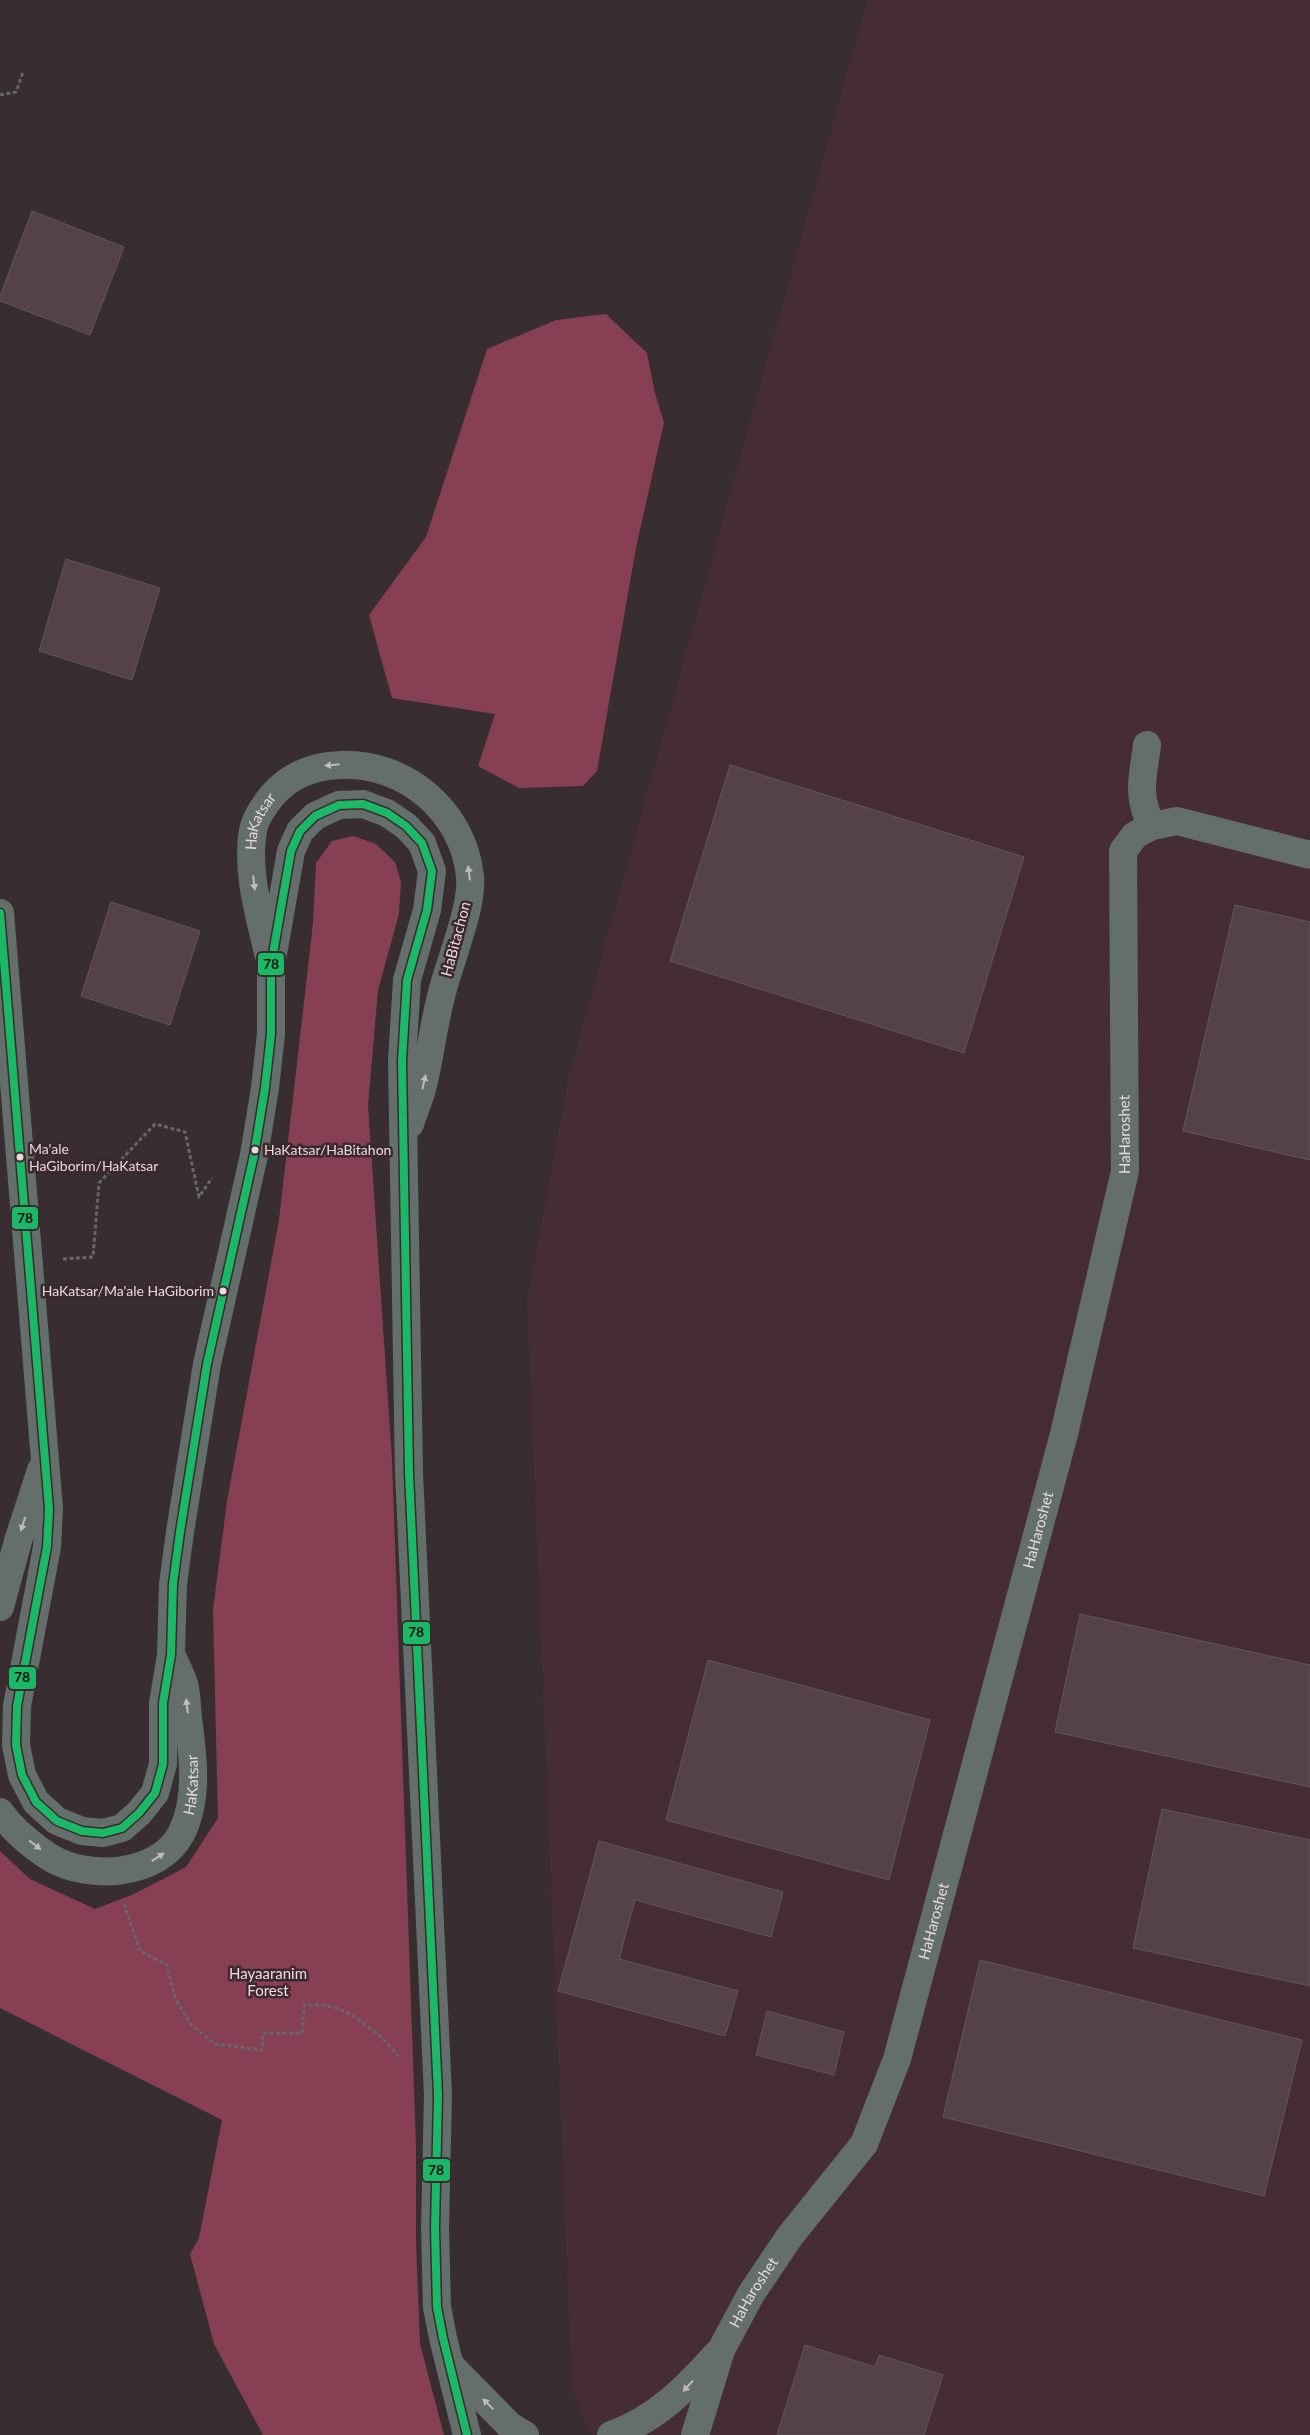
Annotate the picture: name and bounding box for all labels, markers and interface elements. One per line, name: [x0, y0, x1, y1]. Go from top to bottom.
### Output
one-way arrow: [323, 762, 339, 770]
street label: HaKatsar: [241, 788, 279, 850]
one-way arrow: [465, 864, 473, 880]
one-way arrow: [251, 876, 259, 892]
street label: HaBitachon: [436, 899, 474, 978]
line badge: 78: [257, 952, 285, 976]
text: 78: [263, 955, 279, 972]
one-way arrow: [420, 1074, 428, 1089]
street label: HaHaroshet: [1115, 1094, 1133, 1174]
place label: Ma'ale HaGiborim/HaKatsar: [29, 1140, 158, 1174]
place label: HaKatsar/HaBitahon: [264, 1141, 391, 1158]
marker: HaKatsar/HaBitahon: [250, 1145, 260, 1155]
marker: Ma'ale HaGiborim/HaKatsar: [15, 1152, 25, 1162]
line badge: 78: [11, 1206, 39, 1230]
text: 78: [17, 1209, 33, 1226]
place label: HaKatsar/Ma'ale HaGiborim: [42, 1282, 214, 1299]
marker: HaKatsar/Ma'ale HaGiborim: [218, 1286, 228, 1296]
street label: HaHaroshet: [1018, 1489, 1056, 1570]
one-way arrow: [19, 1517, 26, 1532]
line badge: 78: [402, 1621, 431, 1645]
text: 78: [408, 1623, 424, 1640]
line badge: 78: [8, 1666, 37, 1690]
text: 78: [14, 1668, 30, 1685]
one-way arrow: [183, 1698, 191, 1714]
street label: HaKatsar: [179, 1754, 201, 1817]
one-way arrow: [28, 1840, 41, 1851]
one-way arrow: [151, 1852, 165, 1862]
street label: HaHaroshet: [914, 1880, 952, 1962]
park label: Hayaaranim Forest: [229, 1964, 307, 1999]
line badge: 78: [422, 2158, 451, 2182]
text: 78: [428, 2161, 444, 2178]
street label: HaHaroshet: [725, 2253, 781, 2330]
one-way arrow: [682, 2379, 694, 2391]
one-way arrow: [482, 2398, 494, 2410]

